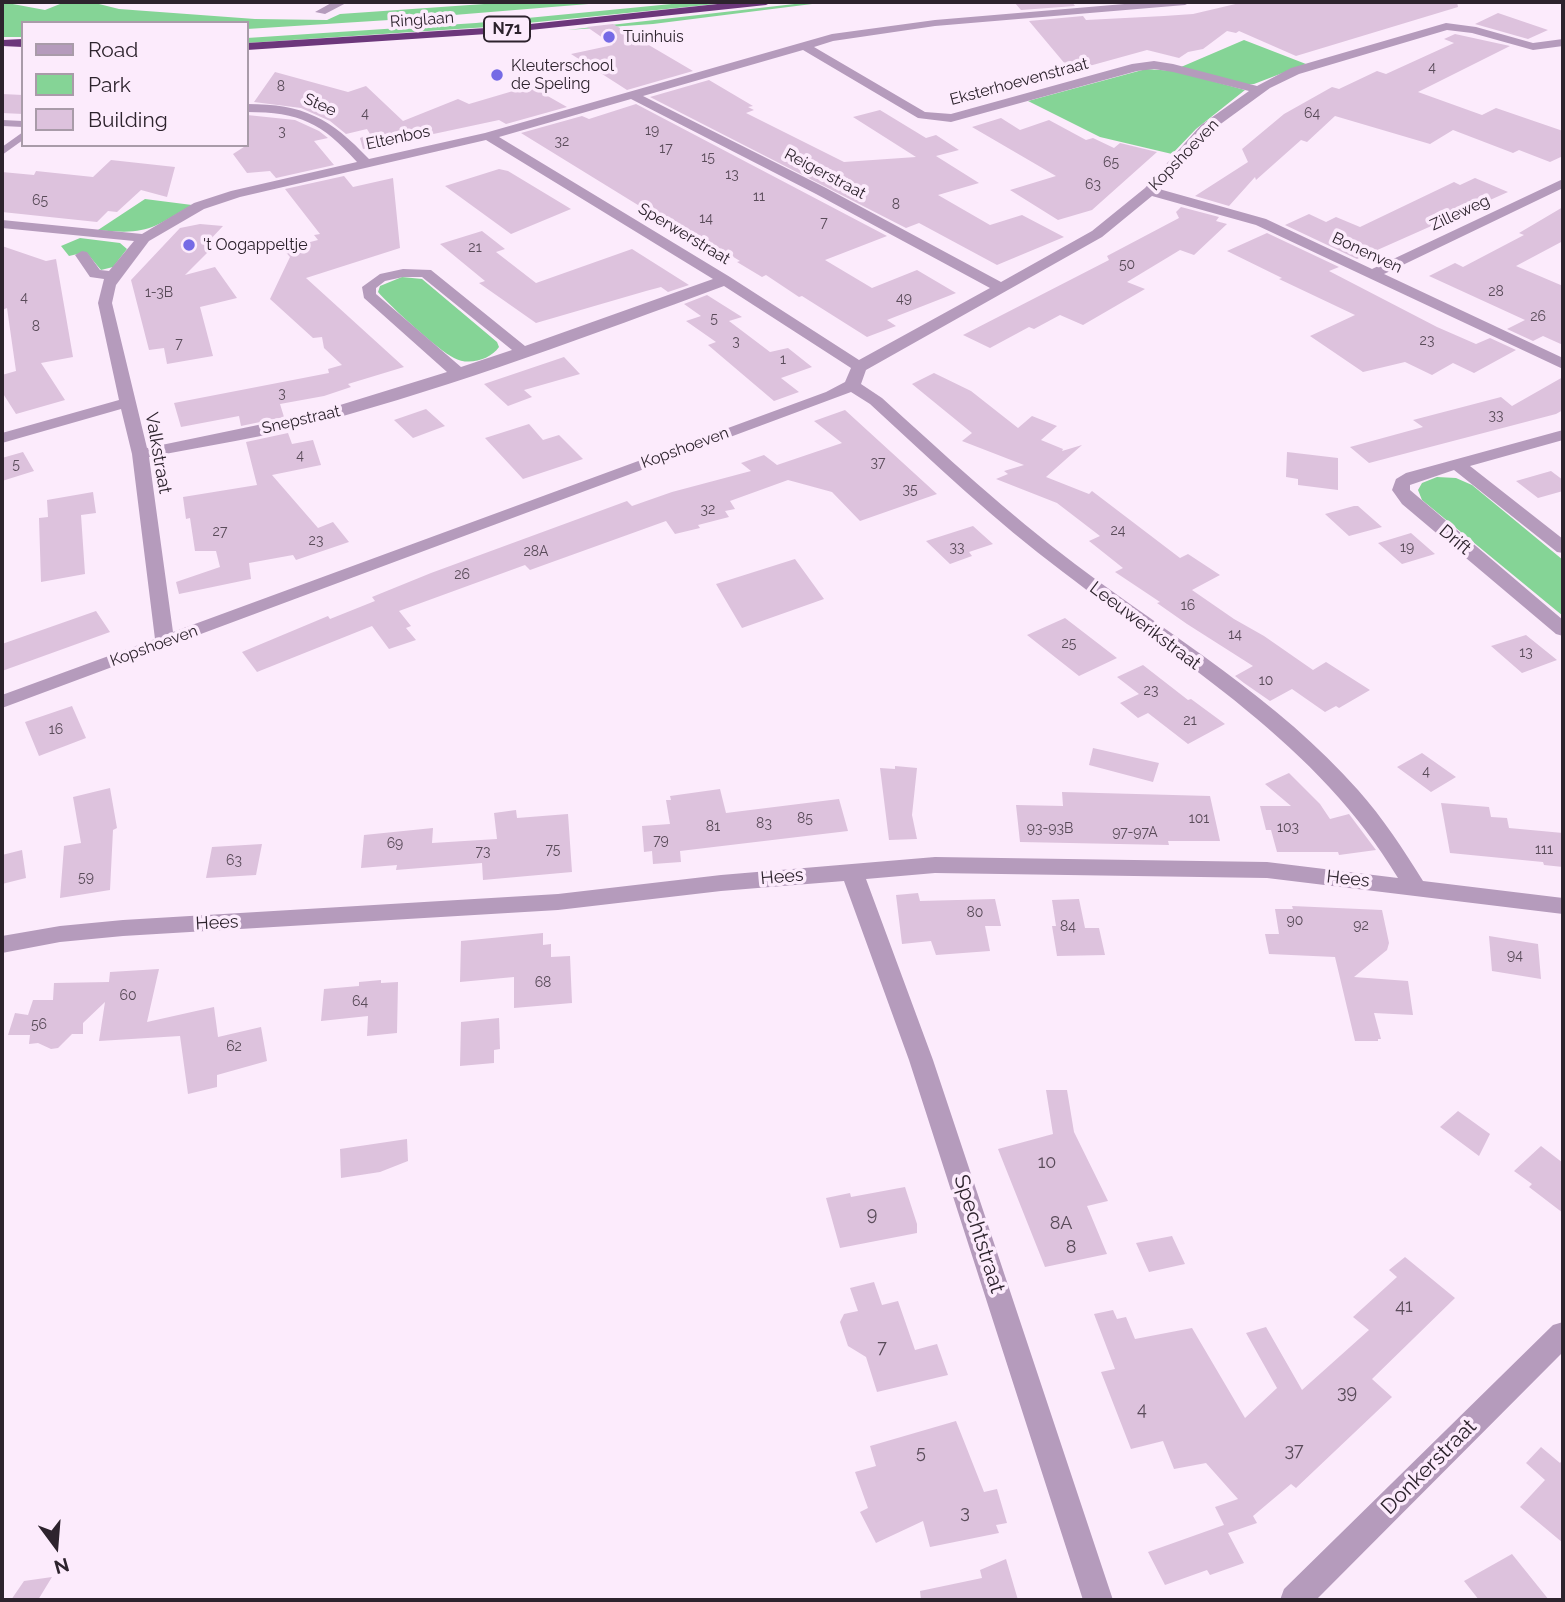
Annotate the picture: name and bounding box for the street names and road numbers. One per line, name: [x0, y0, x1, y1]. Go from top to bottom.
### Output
street label: Ringlaan: [389, 8, 455, 32]
road number: N71: [484, 17, 530, 42]
street label: Eksterhoevenstraat: [948, 54, 1090, 110]
street label: Stee: [301, 89, 339, 121]
street label: Kopshoeven: [1145, 115, 1223, 195]
street label: Eltenbos: [364, 122, 432, 154]
street label: Reigerstraat: [781, 145, 869, 203]
street label: Zilleweg: [1427, 191, 1493, 235]
street label: Sperwerstraat: [635, 199, 733, 269]
street label: Bonenven: [1329, 228, 1405, 278]
street label: Snepstraat: [260, 402, 342, 438]
street label: Valkstraat: [140, 411, 176, 495]
street label: Kopshoeven: [639, 423, 731, 473]
street label: Drift: [1435, 520, 1475, 560]
street label: Leeuwerikstraat: [1085, 577, 1205, 675]
street label: Kopshoeven: [108, 621, 200, 671]
street label: Hees: [760, 864, 804, 890]
street label: Hees: [1326, 866, 1370, 892]
street label: Hees: [195, 911, 239, 935]
street label: Spechtstraat: [948, 1172, 1010, 1296]
street label: Donkerstraat: [1376, 1414, 1482, 1520]

